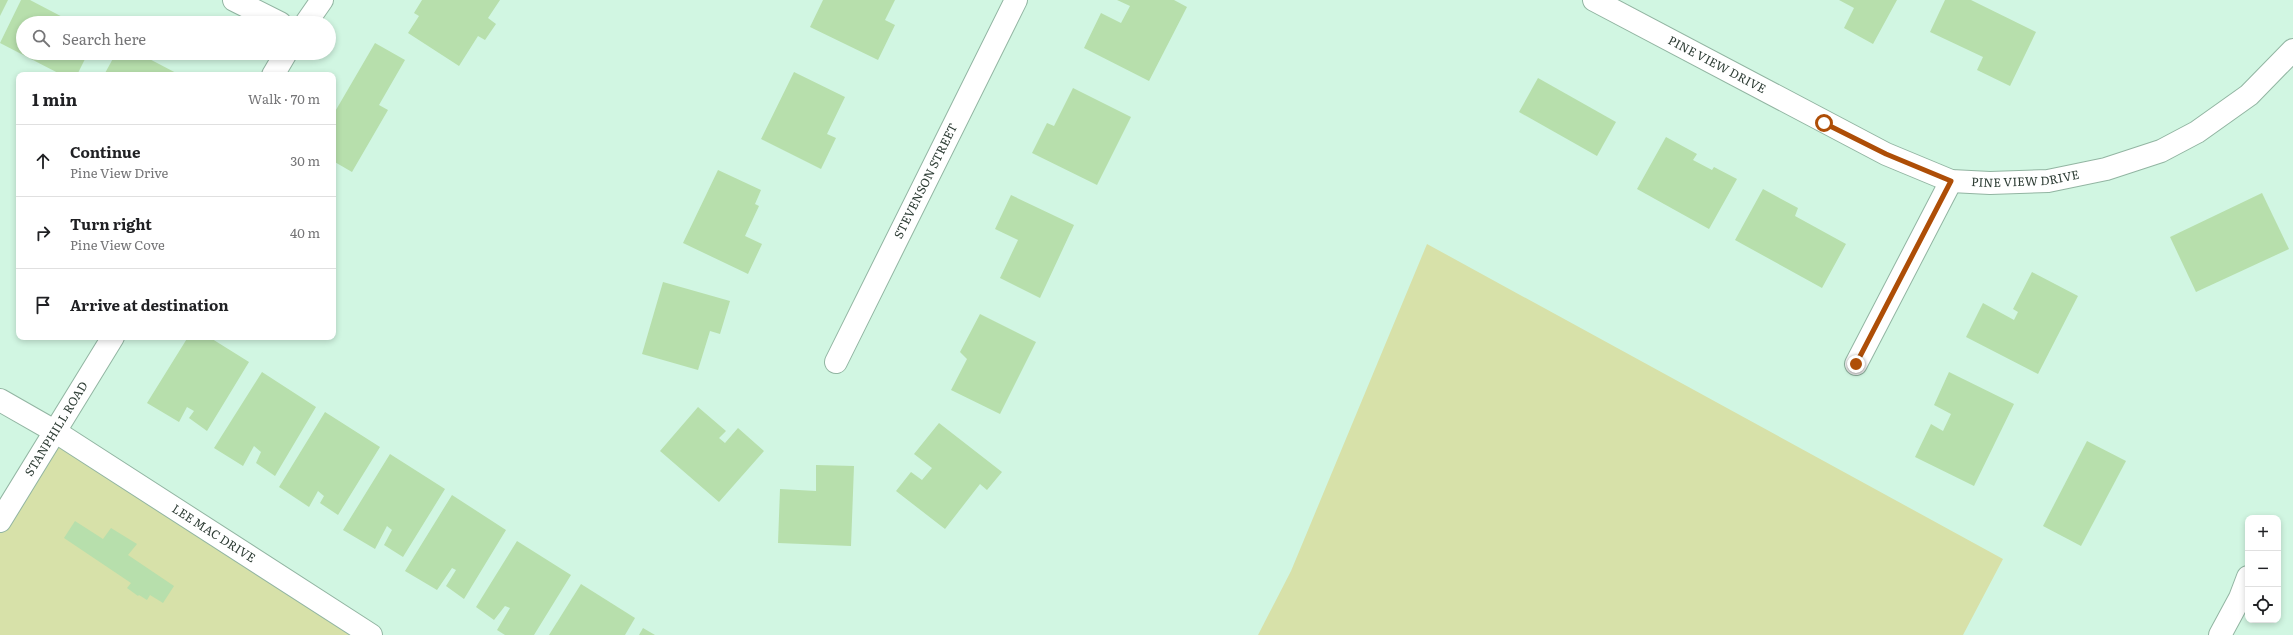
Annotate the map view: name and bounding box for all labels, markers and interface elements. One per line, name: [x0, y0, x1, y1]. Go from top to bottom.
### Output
search box: [16, 16, 336, 60]
icon: search: [30, 27, 52, 49]
text: Search here: [62, 27, 146, 50]
street label: PINE VIEW DRIVE: [1665, 31, 1770, 97]
text: 1 min: [32, 86, 77, 111]
text: Walk · 70 m: [248, 89, 320, 108]
route start: [1815, 114, 1833, 132]
street label: STEVENSON STREET: [889, 120, 961, 242]
text: Continue: [70, 140, 140, 163]
icon: ahead: [32, 150, 54, 172]
text: 30 m: [290, 151, 320, 170]
text: Pine View Drive: [70, 163, 168, 182]
street label: PINE VIEW DRIVE: [1971, 165, 2081, 191]
text: Turn right: [70, 212, 152, 235]
icon: right: [32, 222, 54, 244]
text: 40 m: [290, 223, 320, 242]
text: Pine View Cove: [70, 235, 165, 254]
text: Arrive at destination: [70, 293, 229, 316]
icon: arrive: [32, 294, 54, 316]
route end: [1847, 355, 1865, 373]
street label: STANPHILL ROAD: [20, 378, 92, 479]
street label: LEE MAC DRIVE: [169, 499, 260, 567]
map controls: [2245, 515, 2281, 623]
button: +: [2245, 515, 2281, 551]
button: −: [2245, 551, 2281, 587]
button: locate: [2245, 587, 2281, 623]

